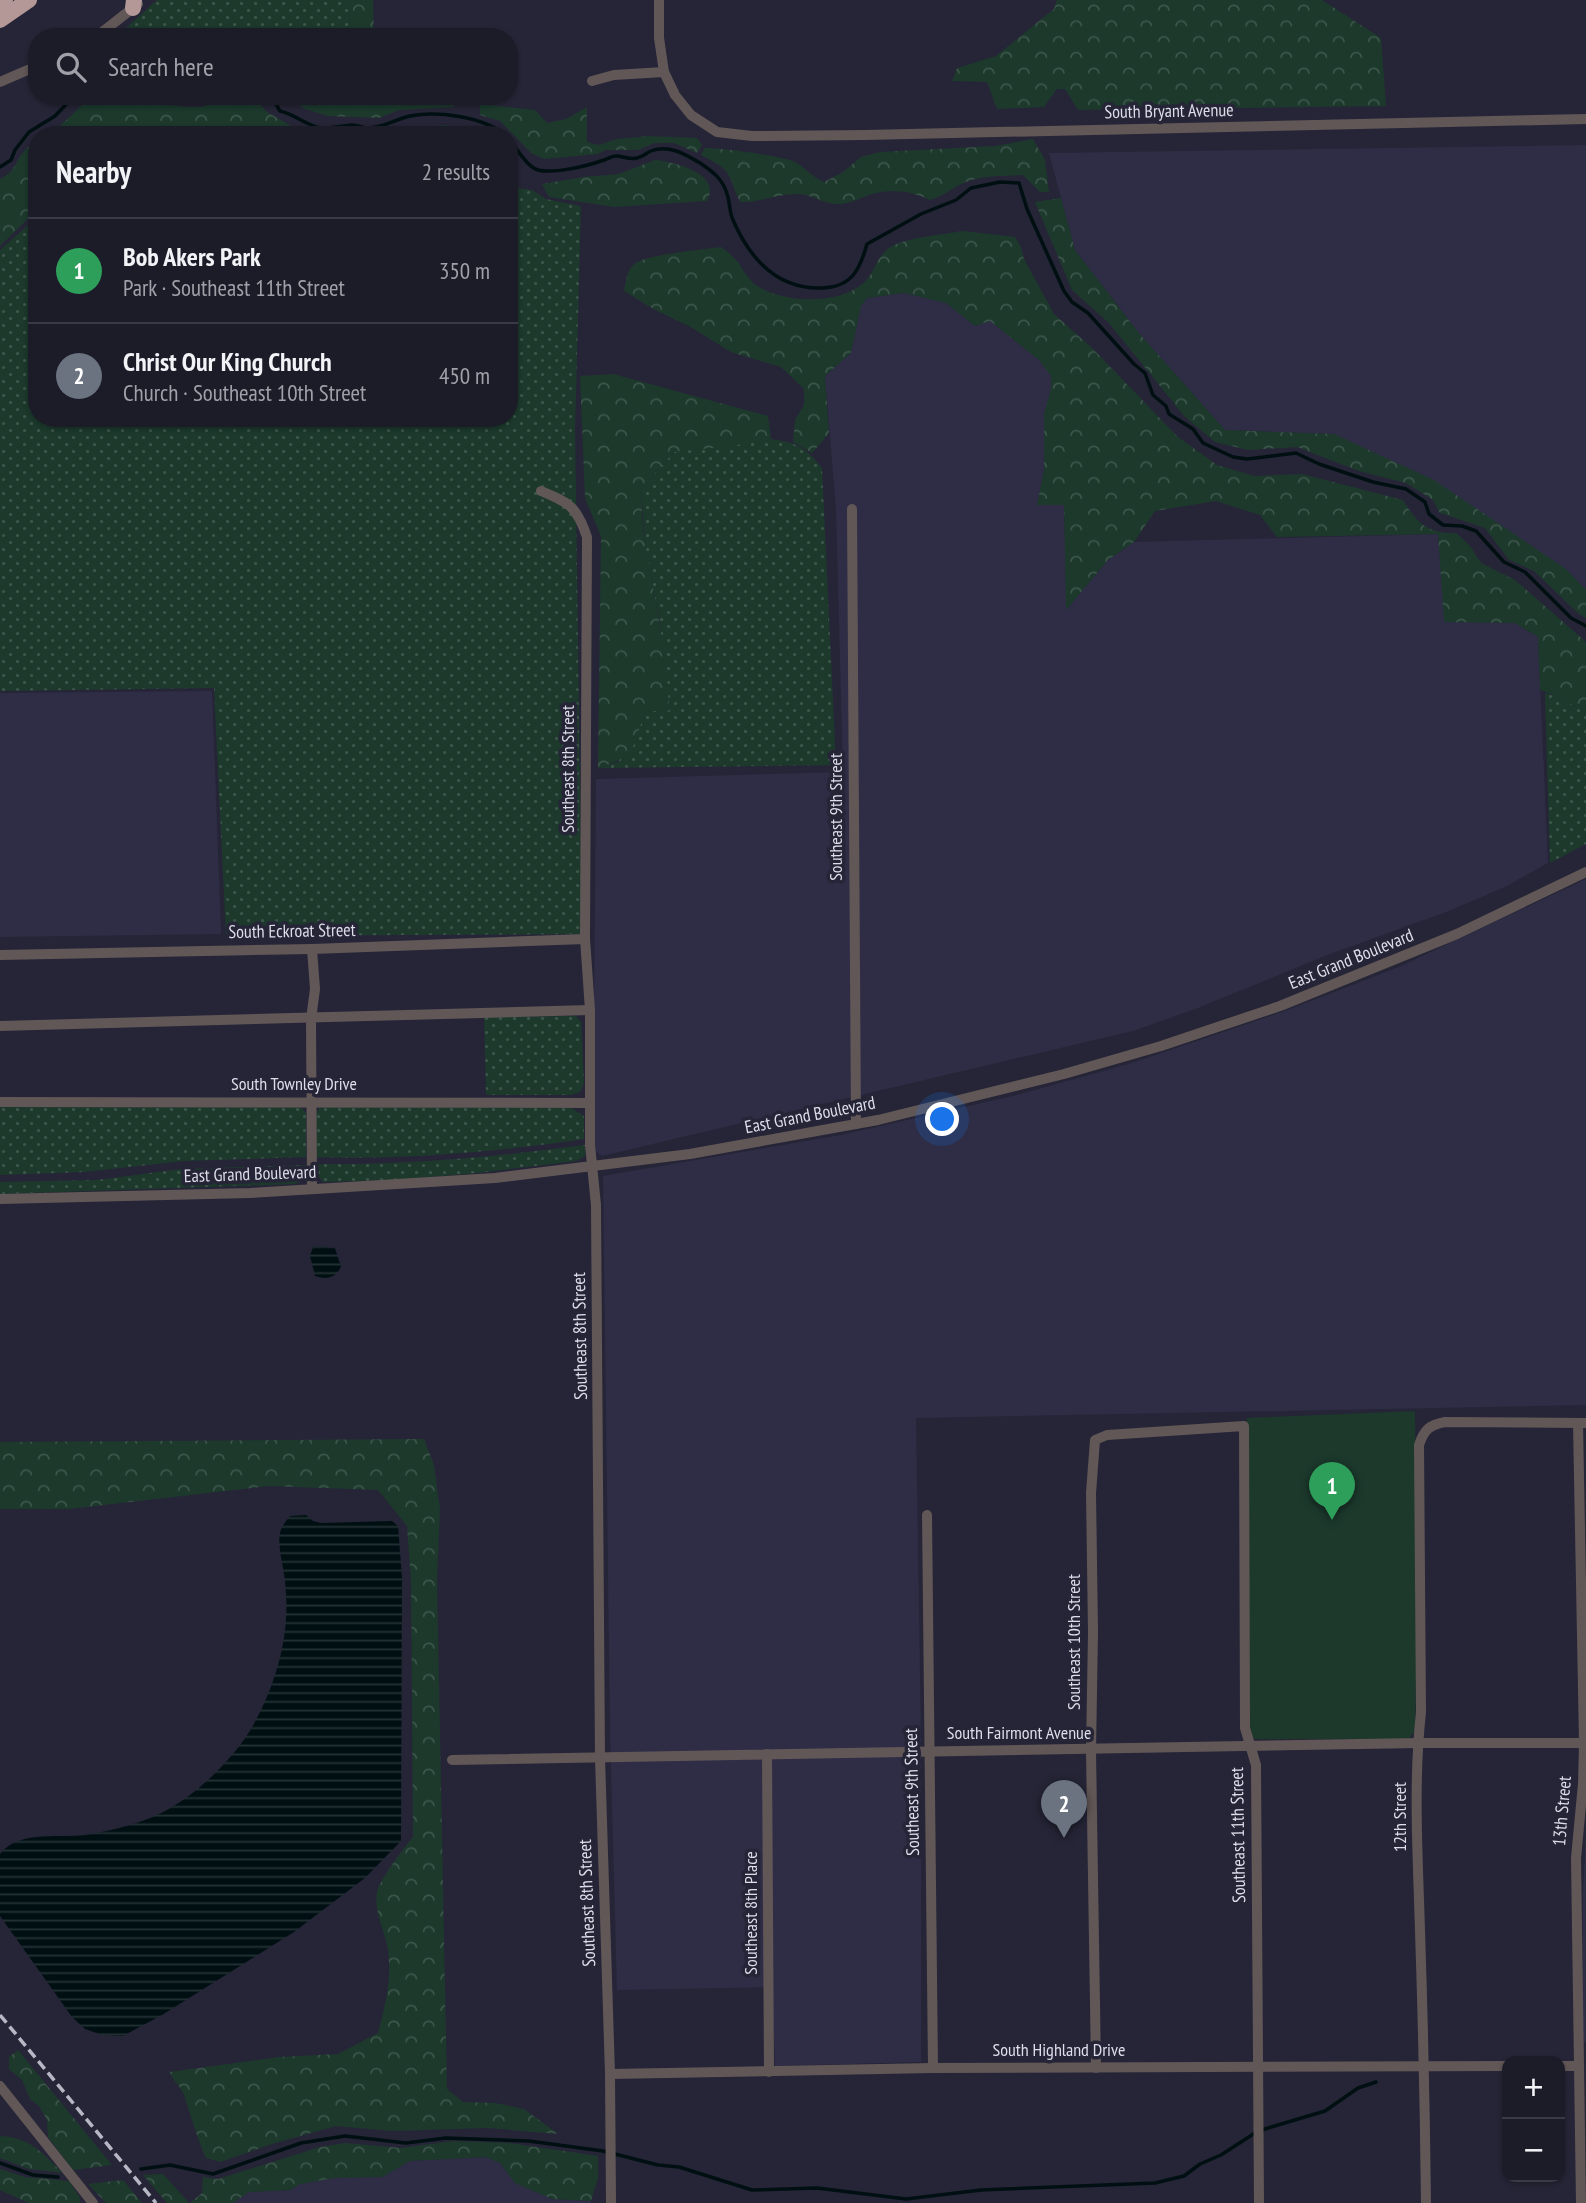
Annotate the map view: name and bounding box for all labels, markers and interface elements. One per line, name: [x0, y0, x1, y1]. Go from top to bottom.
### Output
search box: [28, 28, 518, 105]
icon: search: [52, 48, 90, 86]
text: Search here: [108, 50, 214, 83]
street label: South Bryant Avenue: [1104, 98, 1234, 123]
text: Nearby: [56, 152, 131, 191]
text: 2 results: [422, 157, 490, 186]
text: Bob Akers Park: [123, 240, 261, 273]
text: 1: [74, 256, 85, 285]
text: 350 m: [439, 256, 490, 285]
text: Park · Southeast 11th Street: [123, 273, 345, 302]
text: Christ Our King Church: [123, 345, 332, 378]
text: 2: [74, 361, 85, 390]
text: 450 m: [439, 361, 490, 390]
text: Church · Southeast 10th Street: [123, 378, 366, 407]
street label: Southeast 8th Street: [556, 705, 579, 833]
street label: Southeast 9th Street: [824, 753, 847, 881]
street label: South Eckroat Street: [228, 918, 356, 943]
street label: East Grand Boulevard: [1285, 923, 1417, 994]
street label: South Townley Drive: [231, 1072, 357, 1095]
street label: East Grand Boulevard: [743, 1091, 877, 1138]
your location: [925, 1102, 959, 1136]
street label: East Grand Boulevard: [183, 1160, 317, 1187]
street label: Southeast 8th Street: [567, 1272, 592, 1400]
pin: 1: [1309, 1462, 1355, 1520]
street label: Southeast 10th Street: [1062, 1574, 1085, 1710]
street label: South Fairmont Avenue: [947, 1721, 1091, 1744]
street label: Southeast 9th Street: [899, 1728, 924, 1856]
street label: Southeast 11th Street: [1225, 1767, 1250, 1903]
street label: 13th Street: [1547, 1775, 1576, 1847]
pin: 2: [1041, 1780, 1087, 1838]
street label: 12th Street: [1388, 1782, 1411, 1852]
street label: Southeast 8th Street: [573, 1839, 600, 1967]
street label: Southeast 8th Place: [739, 1851, 762, 1975]
street label: South Highland Drive: [993, 2038, 1125, 2061]
map controls: [1502, 2056, 1565, 2182]
button: +: [1502, 2056, 1565, 2119]
button: −: [1502, 2119, 1565, 2182]

